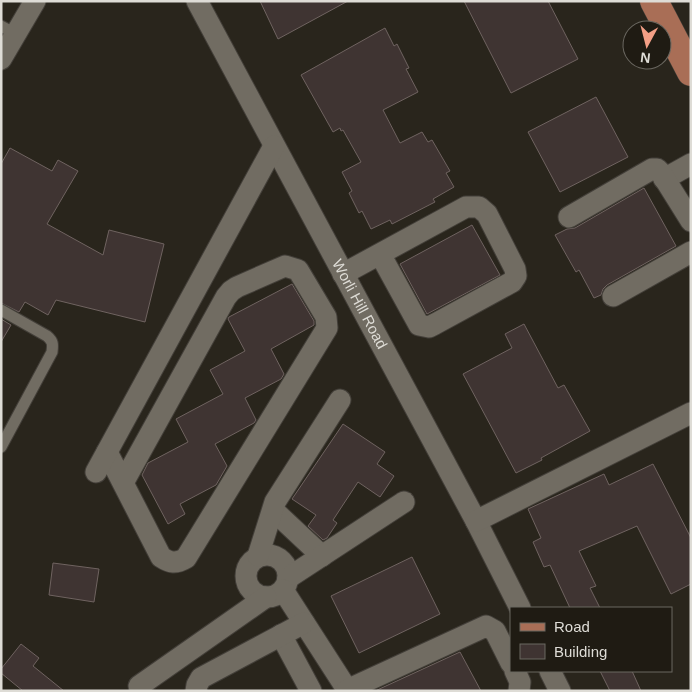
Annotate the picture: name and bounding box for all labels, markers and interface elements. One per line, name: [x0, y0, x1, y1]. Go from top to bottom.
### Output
north arrow: [622, 20, 672, 70]
text: N: [639, 49, 651, 66]
street label: Worli Hill Road: [329, 256, 391, 352]
legend: [510, 607, 672, 672]
text: Road: [554, 618, 590, 635]
text: Building: [554, 643, 607, 660]

